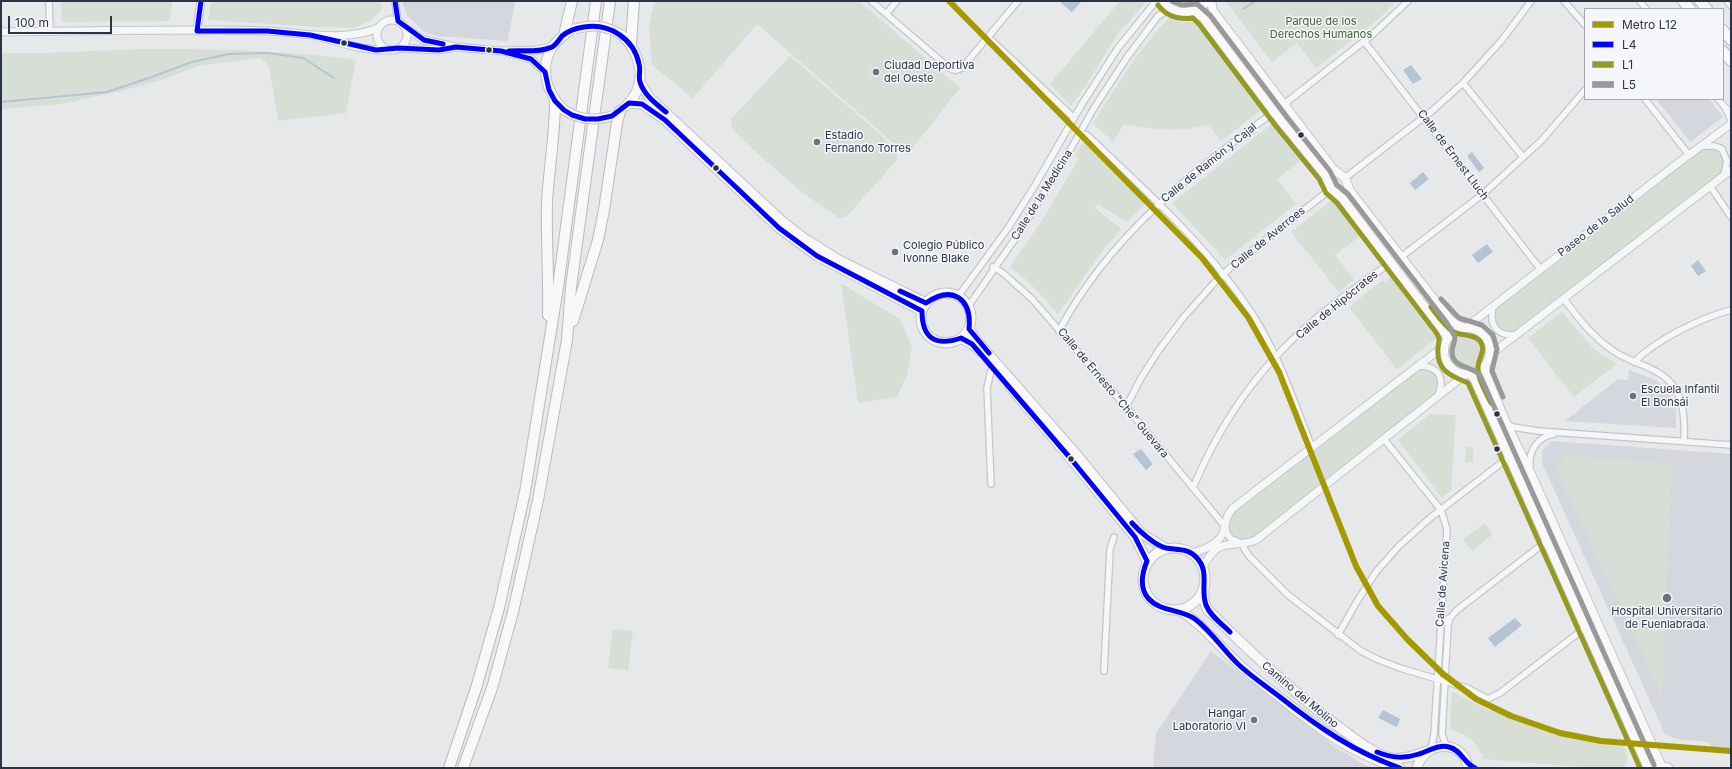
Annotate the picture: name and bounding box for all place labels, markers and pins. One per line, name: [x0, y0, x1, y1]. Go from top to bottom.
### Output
unlabelled marker: [339, 38, 349, 48]
unlabelled marker: [484, 45, 494, 55]
place label: Ciudad Deportiva del Oeste: [884, 59, 975, 85]
marker: Ciudad Deportiva del Oeste: [871, 67, 881, 77]
place label: Estadio Fernando Torres: [825, 129, 911, 155]
unlabelled marker: [1296, 130, 1306, 140]
marker: Estadio Fernando Torres: [812, 137, 822, 147]
unlabelled marker: [711, 163, 721, 173]
place label: Colegio Público Ivonne Blake: [903, 239, 984, 265]
marker: Colegio Público Ivonne Blake: [890, 247, 900, 257]
place label: Escuela Infantil El Bonsái: [1641, 383, 1720, 409]
marker: Escuela Infantil El Bonsái: [1628, 391, 1638, 401]
unlabelled marker: [1492, 409, 1502, 419]
unlabelled marker: [1492, 444, 1502, 454]
unlabelled marker: [1066, 454, 1076, 464]
marker: Hospital Universitario de Fuenlabrada.: [1661, 592, 1673, 604]
place label: Hospital Universitario de Fuenlabrada.: [1611, 605, 1723, 631]
place label: Hangar Laboratorio VI: [1173, 707, 1246, 733]
marker: Hangar Laboratorio VI: [1249, 715, 1259, 725]

